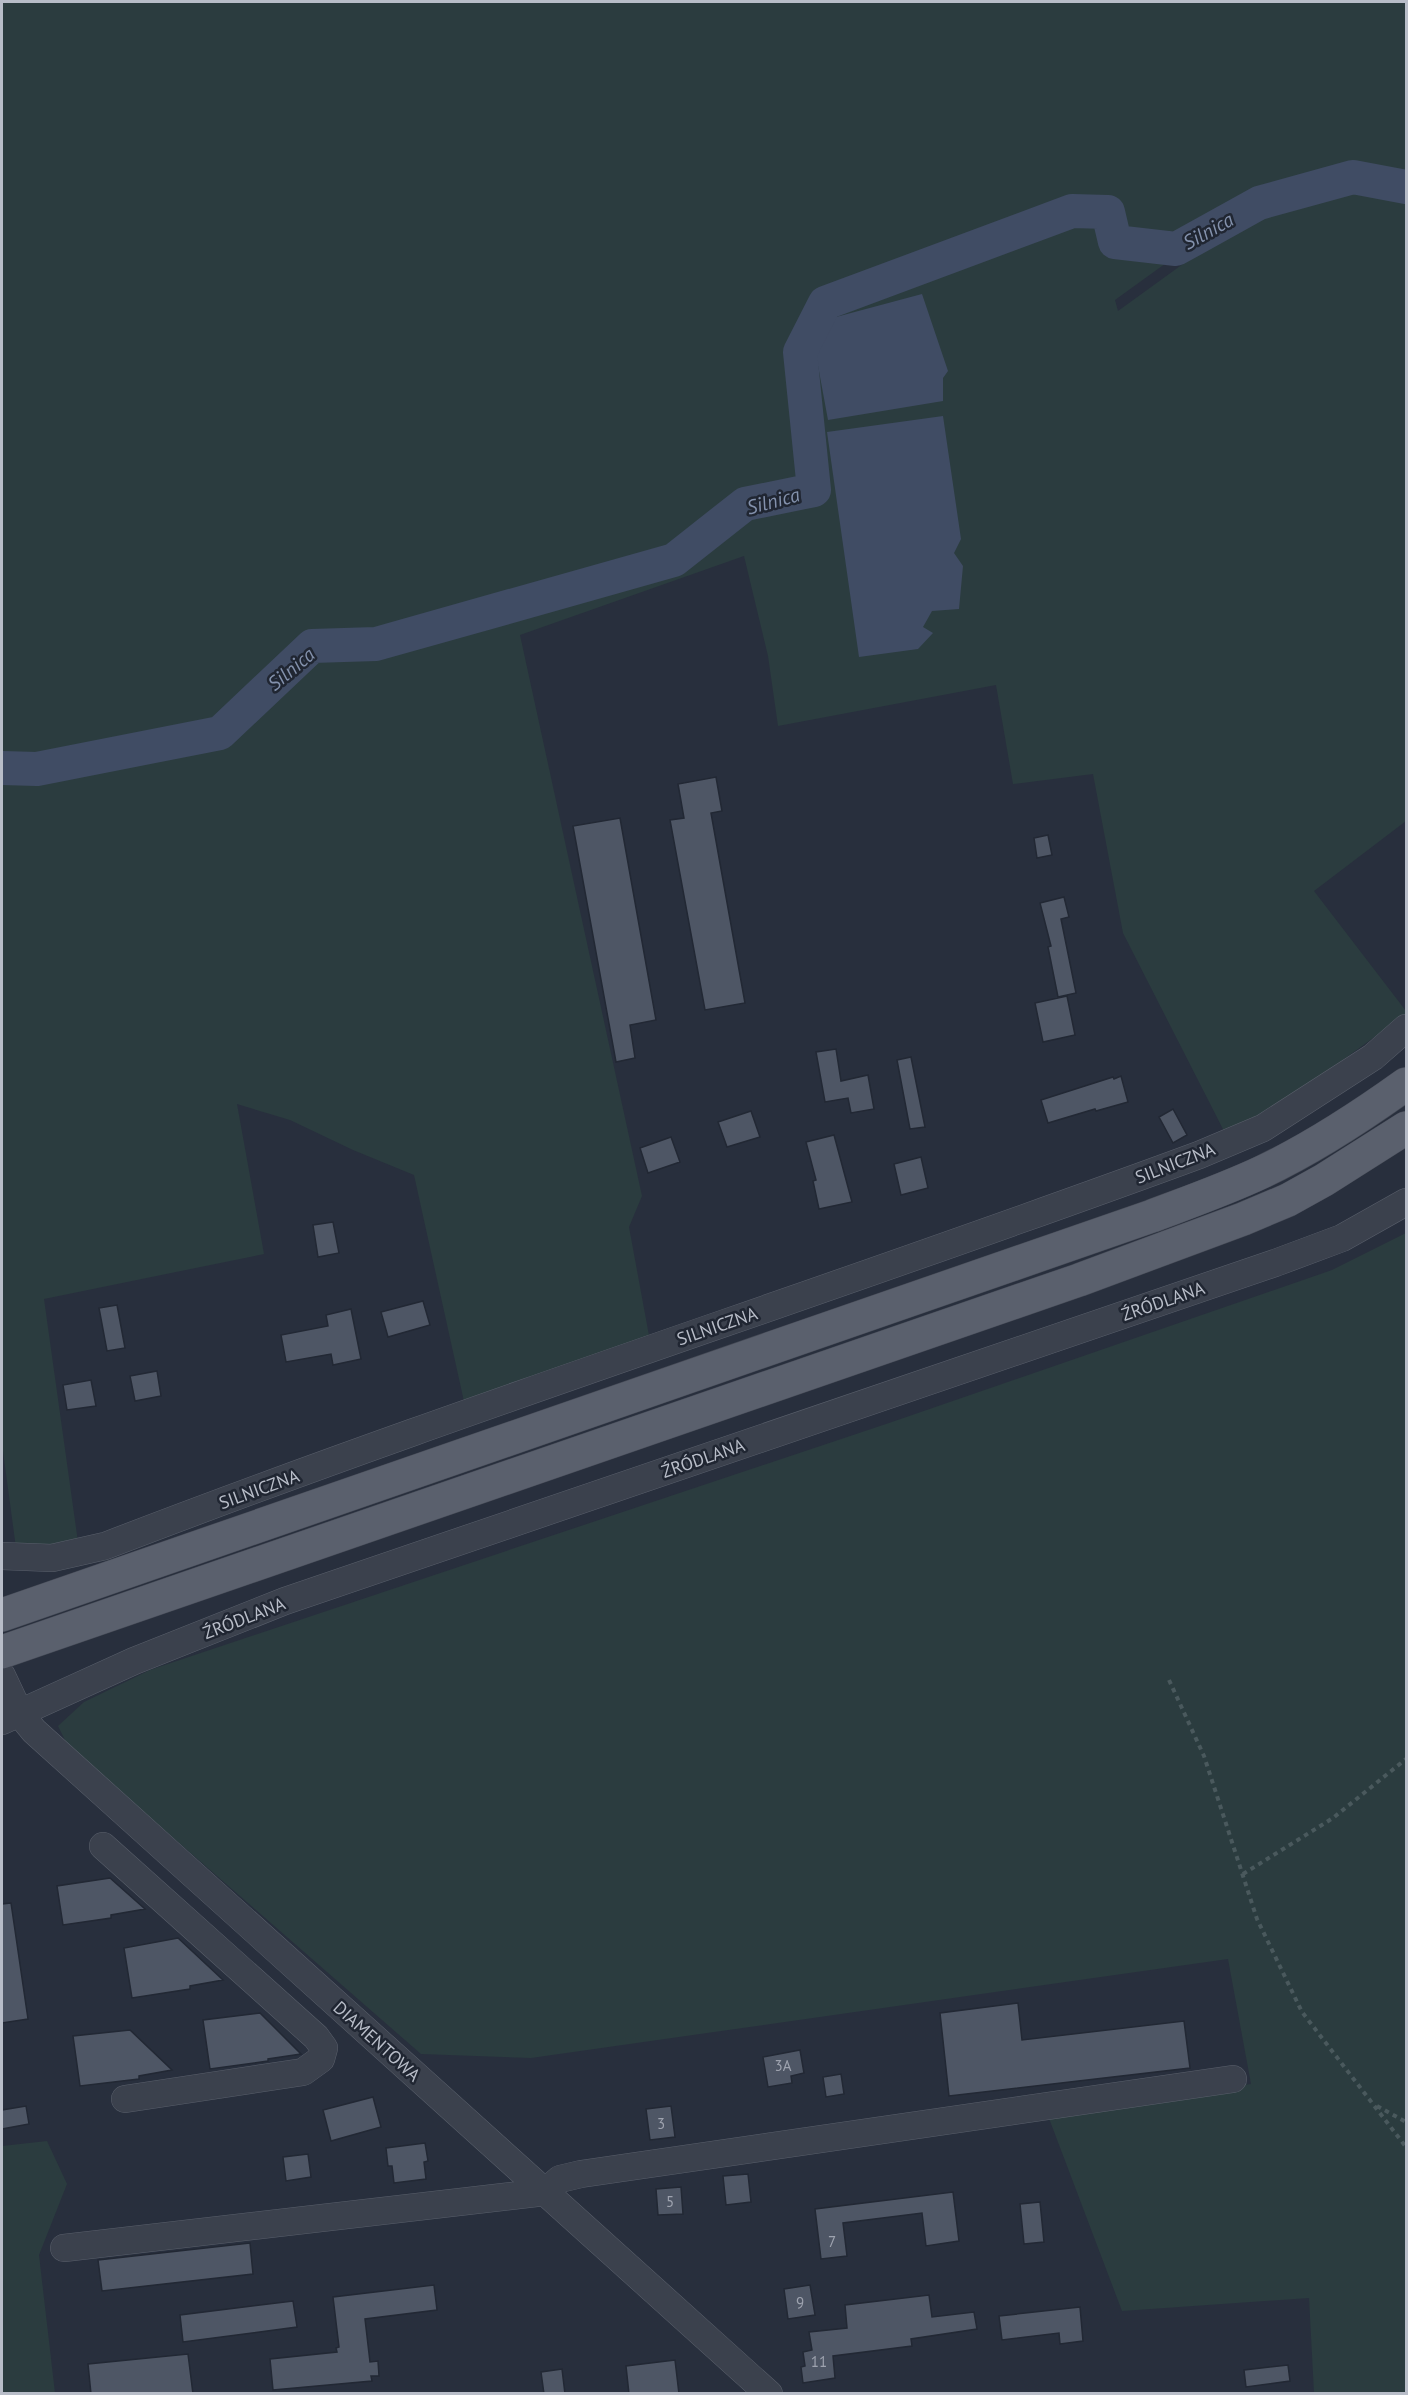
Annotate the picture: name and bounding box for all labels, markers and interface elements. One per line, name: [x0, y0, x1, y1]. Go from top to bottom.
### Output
water label: Silnica: [1178, 206, 1238, 255]
water label: Silnica: [744, 481, 803, 521]
water label: Silnica: [262, 642, 320, 696]
street label: SILNICZNA: [1132, 1137, 1219, 1189]
street label: ŹRÓDLANA: [1118, 1276, 1208, 1326]
street label: SILNICZNA: [674, 1301, 761, 1351]
street label: ŹRÓDLANA: [658, 1433, 748, 1483]
street label: SILNICZNA: [216, 1464, 303, 1514]
street label: ŹRÓDLANA: [200, 1592, 289, 1644]
street label: DIAMENTOWA: [329, 1996, 426, 2087]
house number: 3A: [775, 2056, 792, 2075]
house number: 3: [657, 2114, 665, 2133]
house number: 5: [666, 2192, 674, 2211]
house number: 7: [828, 2232, 836, 2251]
house number: 9: [796, 2293, 804, 2312]
house number: 11: [811, 2352, 827, 2371]

